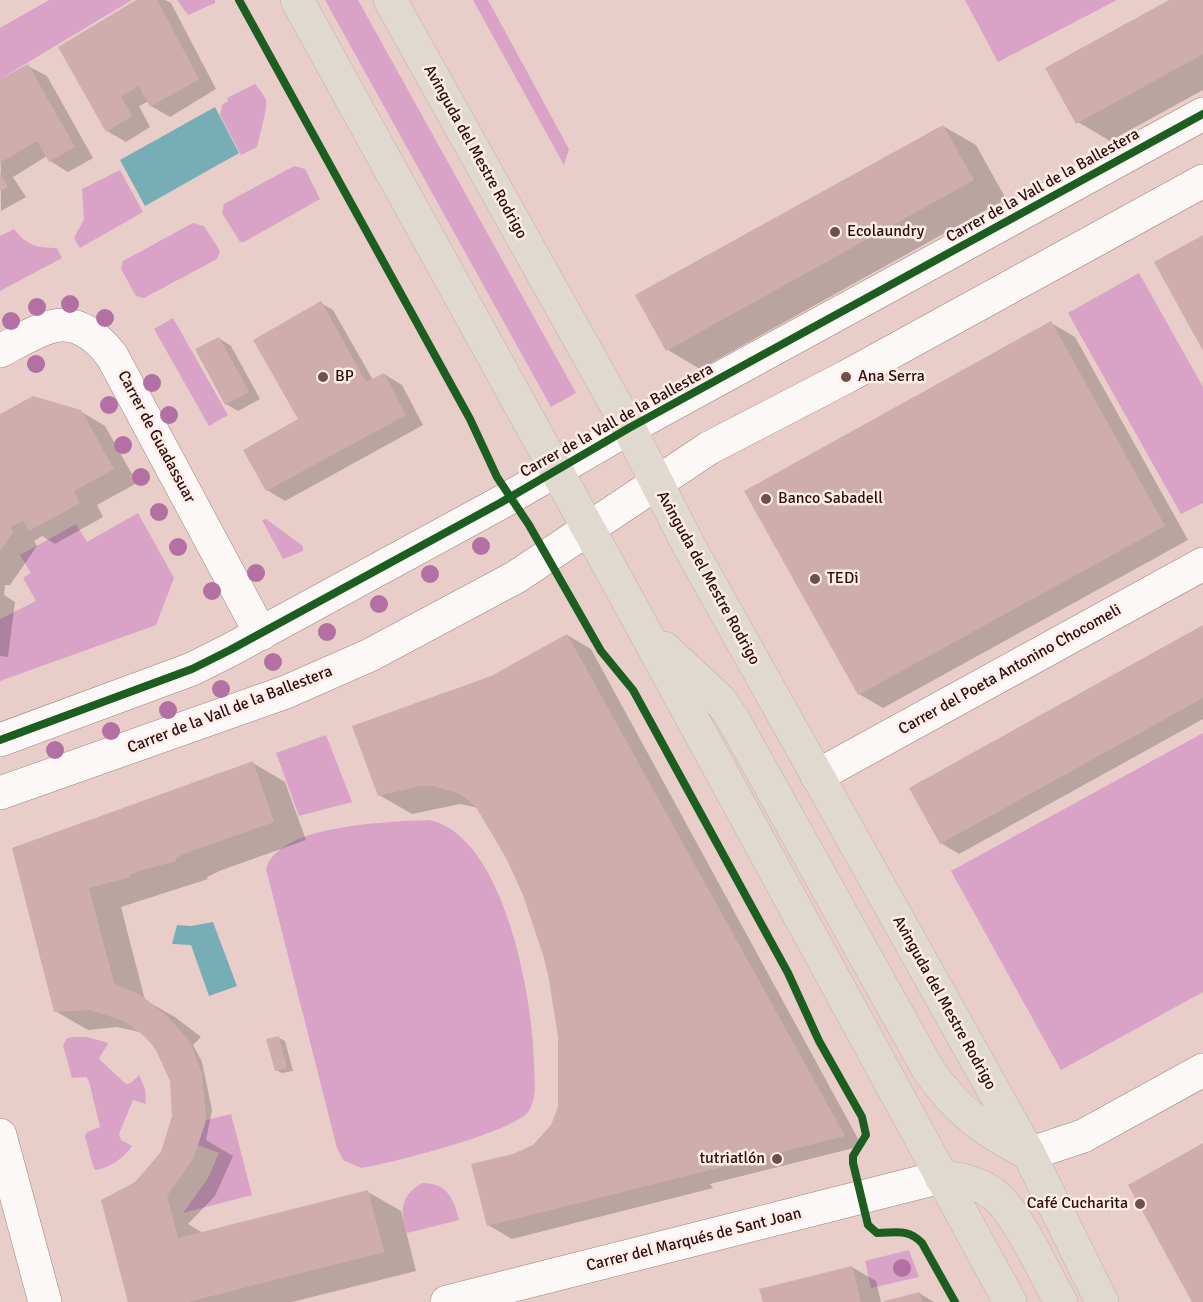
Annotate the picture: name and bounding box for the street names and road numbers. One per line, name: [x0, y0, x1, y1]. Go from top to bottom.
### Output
street label: Avinguda del Mestre Rodrigo: [419, 62, 531, 242]
street label: Carrer de la Vall de la Ballestera: [943, 125, 1143, 247]
street label: Carrer de la Vall de la Ballestera: [517, 360, 717, 482]
street label: Carrer de Guadassuar: [113, 368, 199, 506]
street label: Avinguda del Mestre Rodrigo: [652, 488, 764, 668]
street label: Carrer del Poeta Antonino Chocomeli: [895, 601, 1125, 739]
street label: Carrer de la Vall de la Ballestera: [125, 662, 335, 758]
street label: Avinguda del Mestre Rodrigo: [888, 913, 1000, 1093]
street label: Carrer del Marqués de Sant Joan: [584, 1204, 804, 1276]

